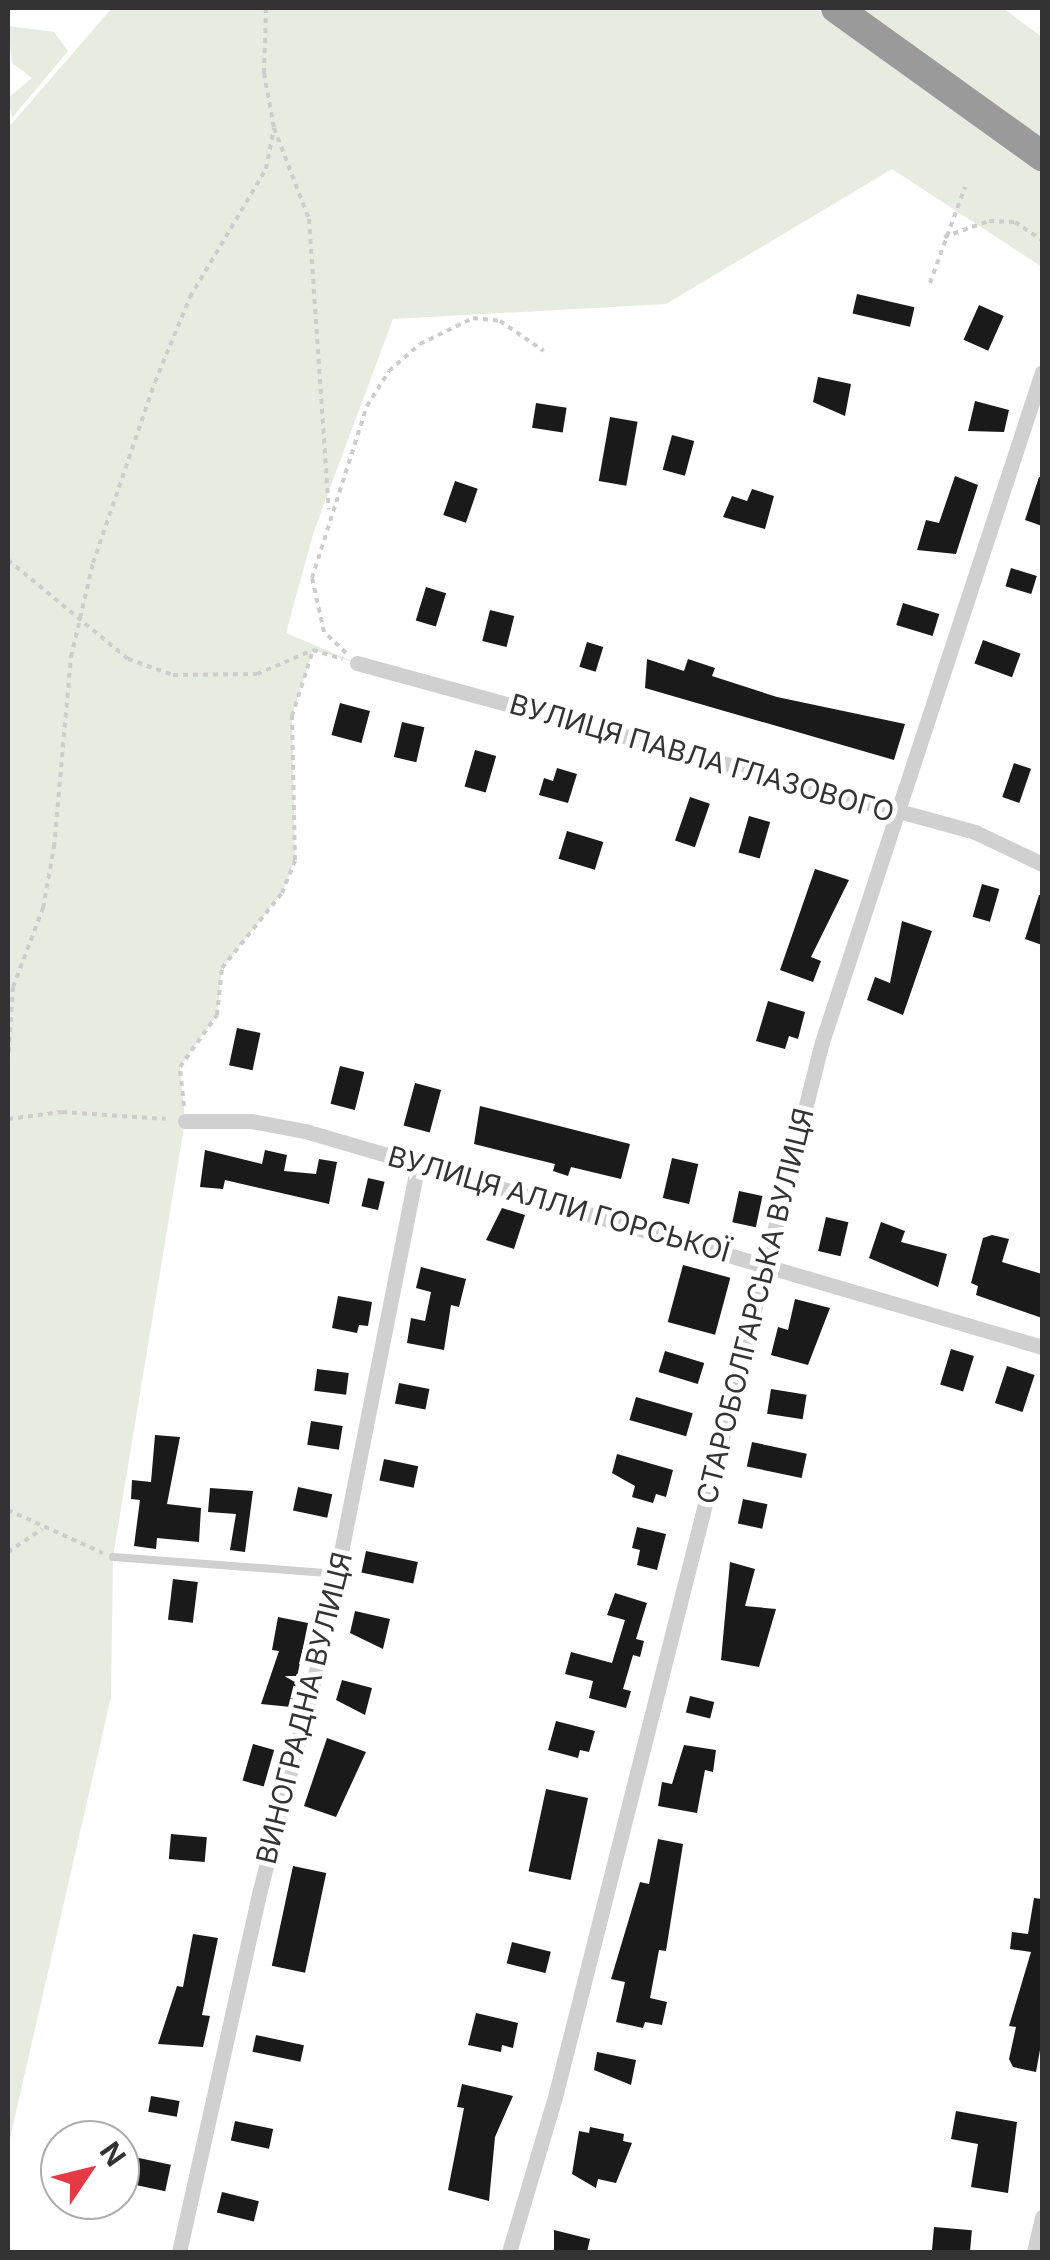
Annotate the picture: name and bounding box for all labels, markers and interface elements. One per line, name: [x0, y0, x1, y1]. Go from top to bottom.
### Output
street label: ВУЛИЦЯ ПАВЛА ГЛАЗОВОГО: [506, 687, 898, 829]
street label: СТАРОБОЛГАРСЬКА ВУЛИЦЯ: [689, 1104, 821, 1508]
street label: ВУЛИЦЯ АЛЛИ ГОРСЬКОЇ: [384, 1139, 734, 1269]
street label: ВИНОГРАДНА ВУЛИЦЯ: [249, 1549, 359, 1867]
north arrow: [40, 2120, 140, 2220]
text: N: [93, 2135, 133, 2172]

